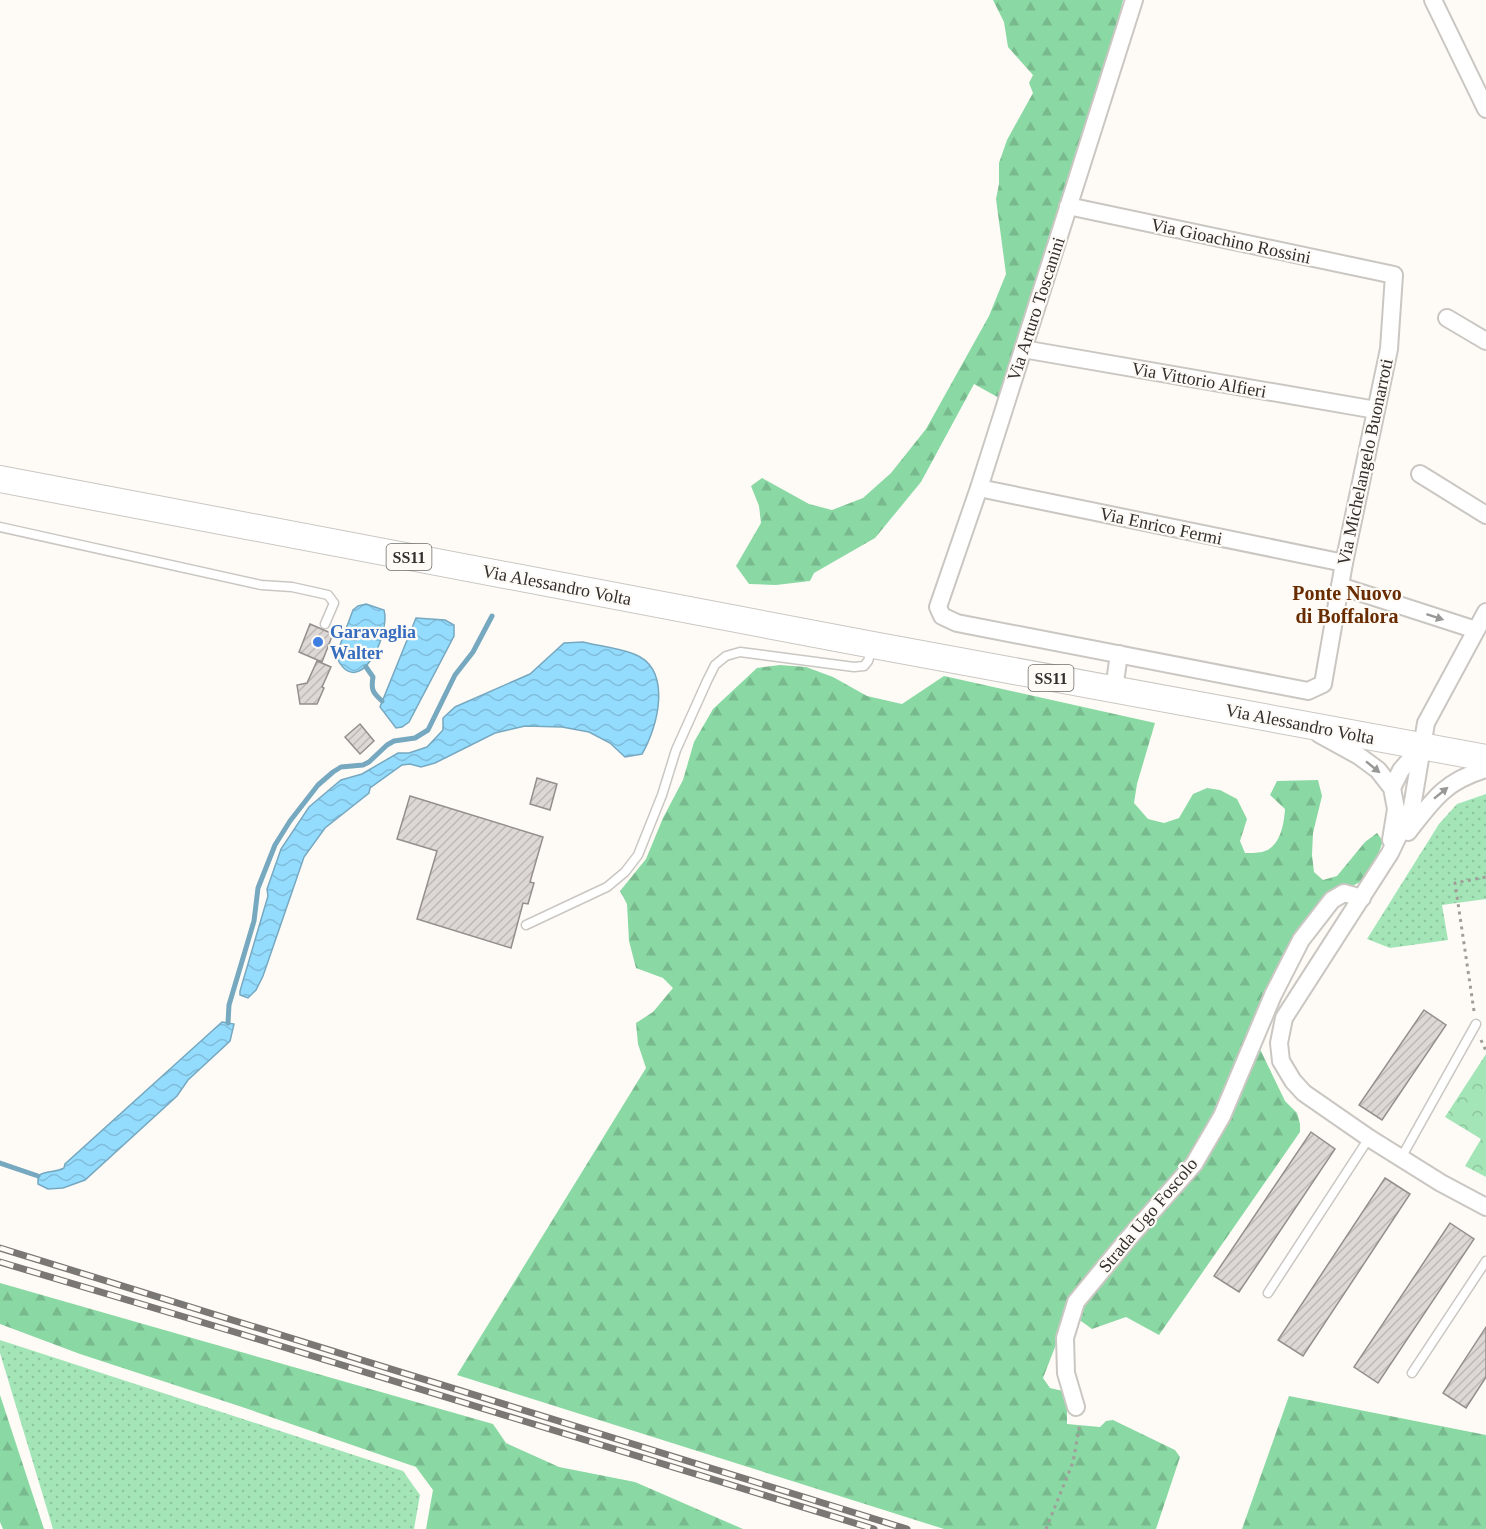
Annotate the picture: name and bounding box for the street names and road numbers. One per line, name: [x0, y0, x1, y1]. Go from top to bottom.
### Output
street label: Via Gioachino Rossini: [1149, 214, 1313, 268]
street label: Via Arturo Toscanini: [1003, 234, 1069, 384]
street label: Via Michelangelo Buonarroti: [1333, 357, 1397, 567]
street label: Via Vittorio Alfieri: [1130, 358, 1268, 402]
street label: Via Enrico Fermi: [1098, 503, 1224, 549]
road number: SS11: [386, 544, 432, 570]
street label: Via Alessandro Volta: [481, 561, 633, 609]
road number: SS11: [1028, 665, 1074, 691]
street label: Via Alessandro Volta: [1224, 700, 1376, 748]
street label: Strada Ugo Foscolo: [1094, 1154, 1202, 1276]

